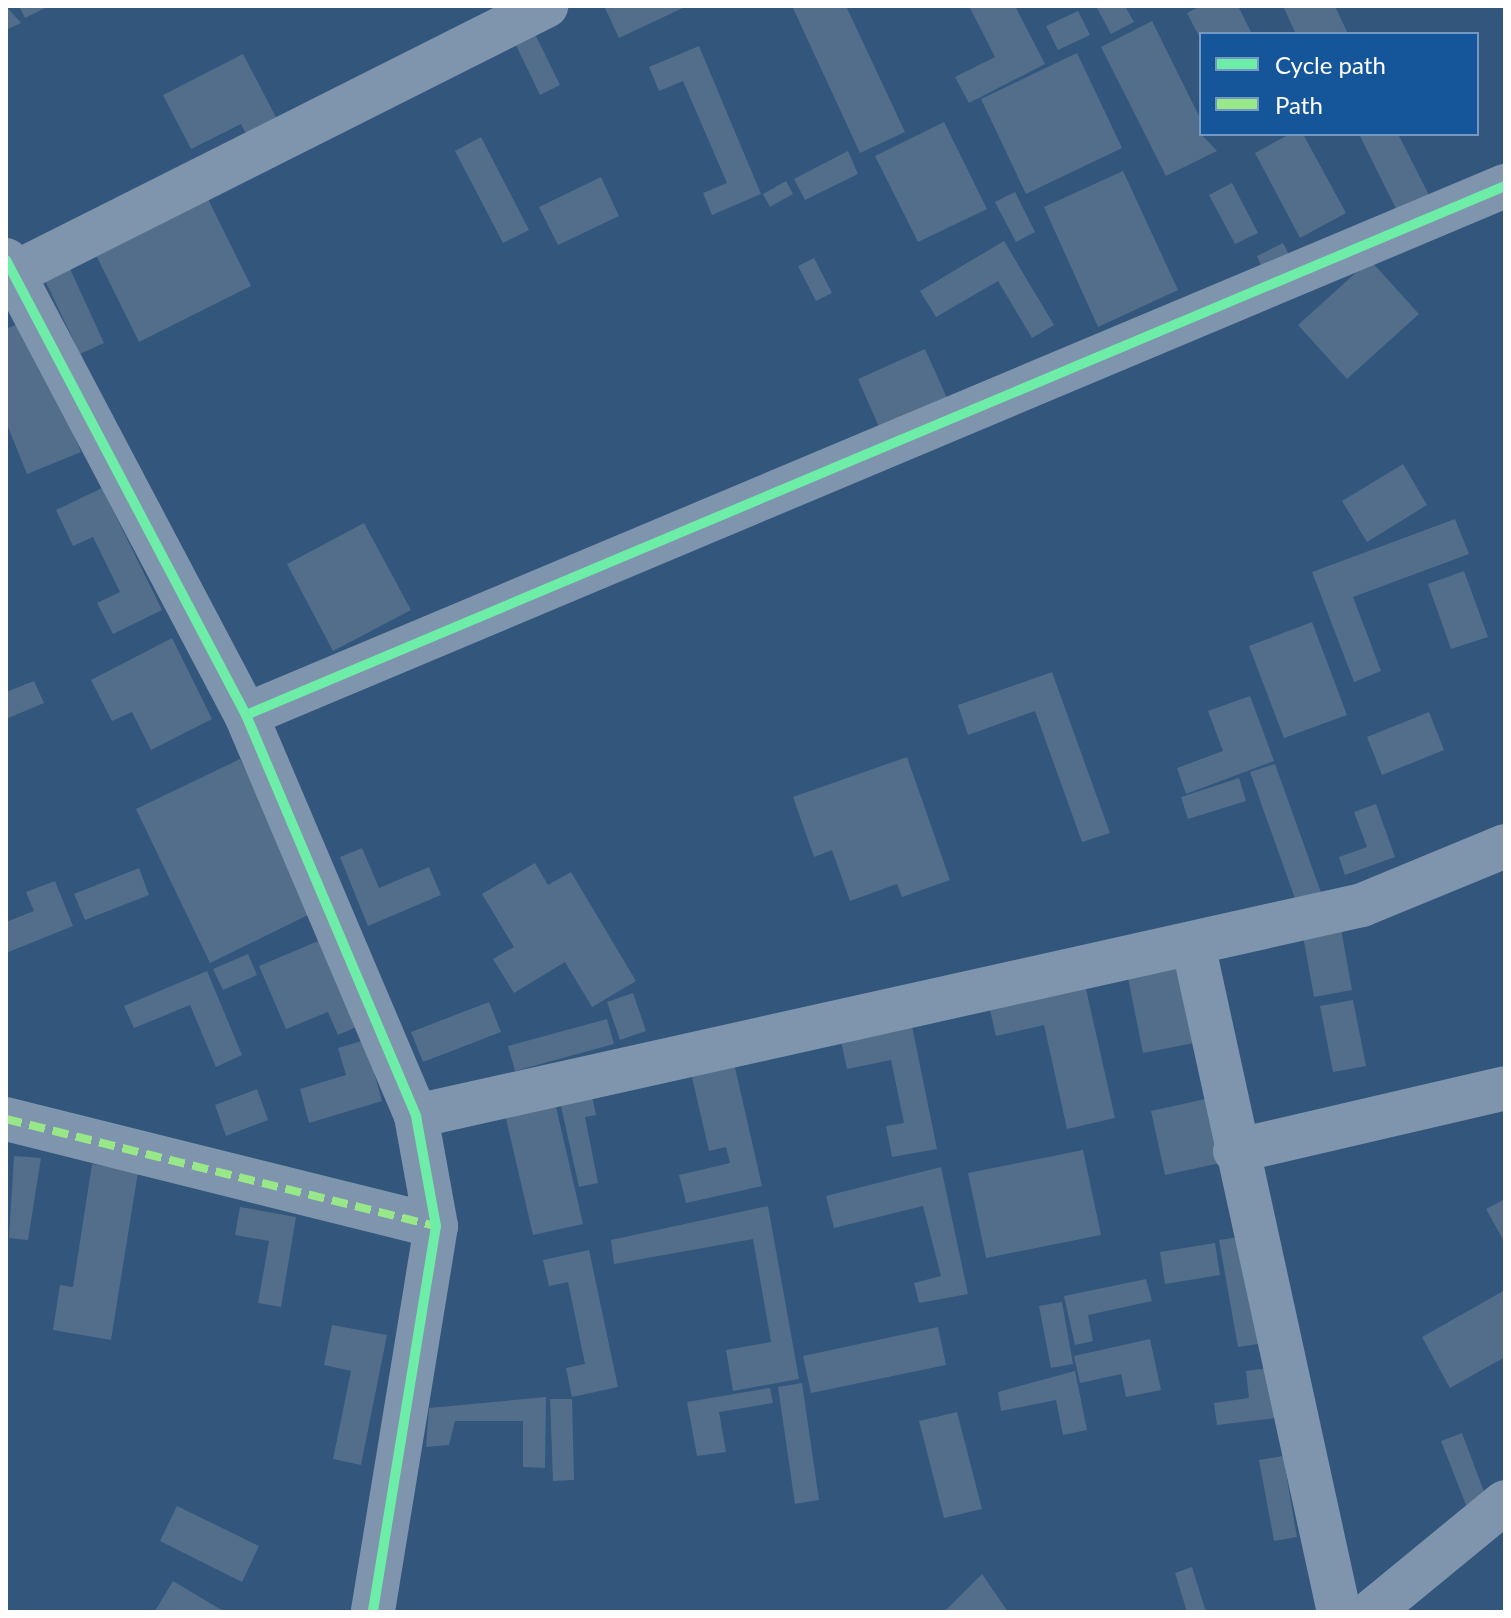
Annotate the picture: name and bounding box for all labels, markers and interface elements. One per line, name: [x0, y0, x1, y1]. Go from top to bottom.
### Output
legend: [1199, 32, 1479, 136]
text: Cycle path: [1275, 50, 1386, 79]
text: Path: [1275, 90, 1323, 119]

